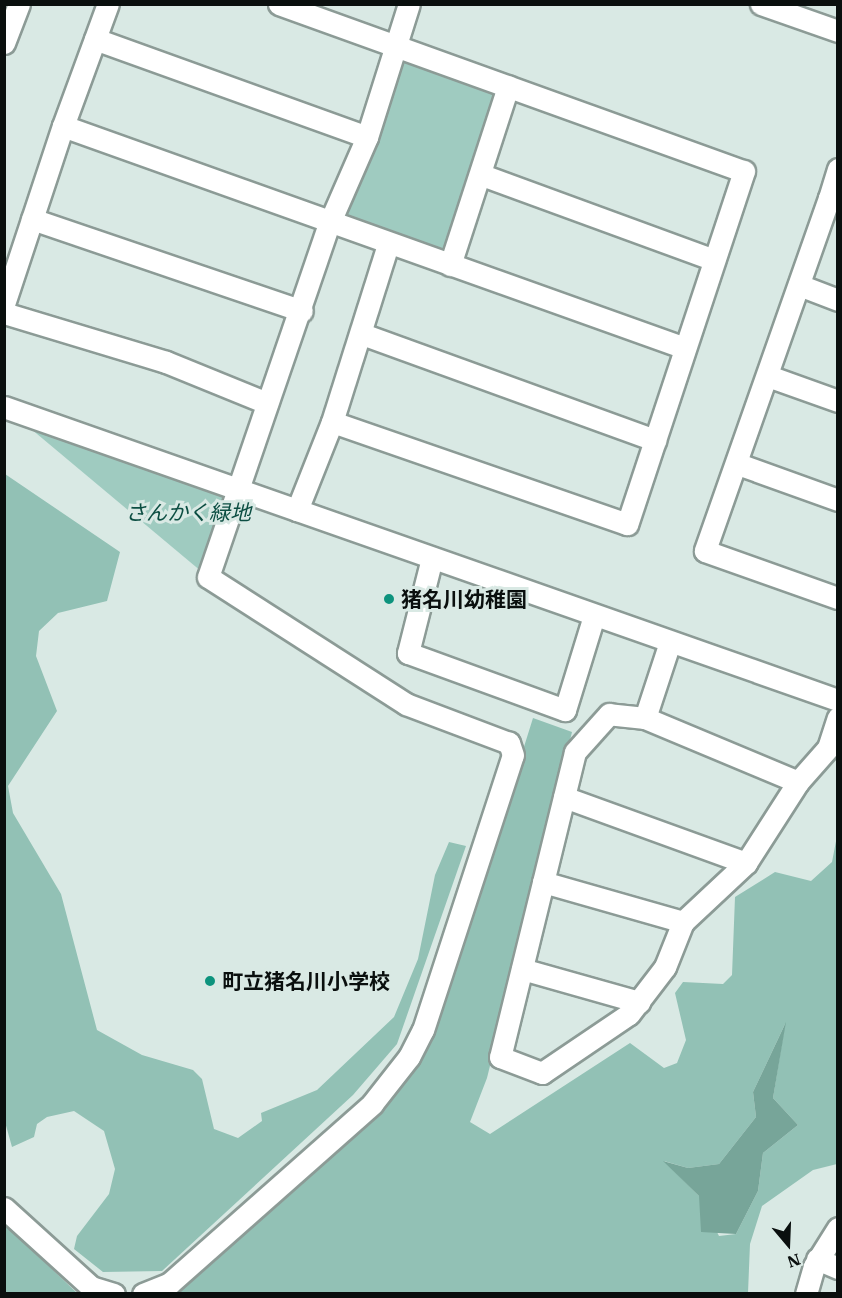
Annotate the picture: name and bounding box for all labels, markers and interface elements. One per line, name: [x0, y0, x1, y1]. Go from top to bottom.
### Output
park label: さんかく緑地: [125, 499, 251, 525]
place label: 猪名川幼稚園: [401, 586, 527, 612]
marker: 猪名川幼稚園: [382, 592, 396, 606]
place label: 町立猪名川小学校: [222, 968, 390, 994]
marker: 町立猪名川小学校: [203, 974, 217, 988]
north arrow: [758, 1214, 818, 1274]
text: N: [785, 1250, 803, 1273]

